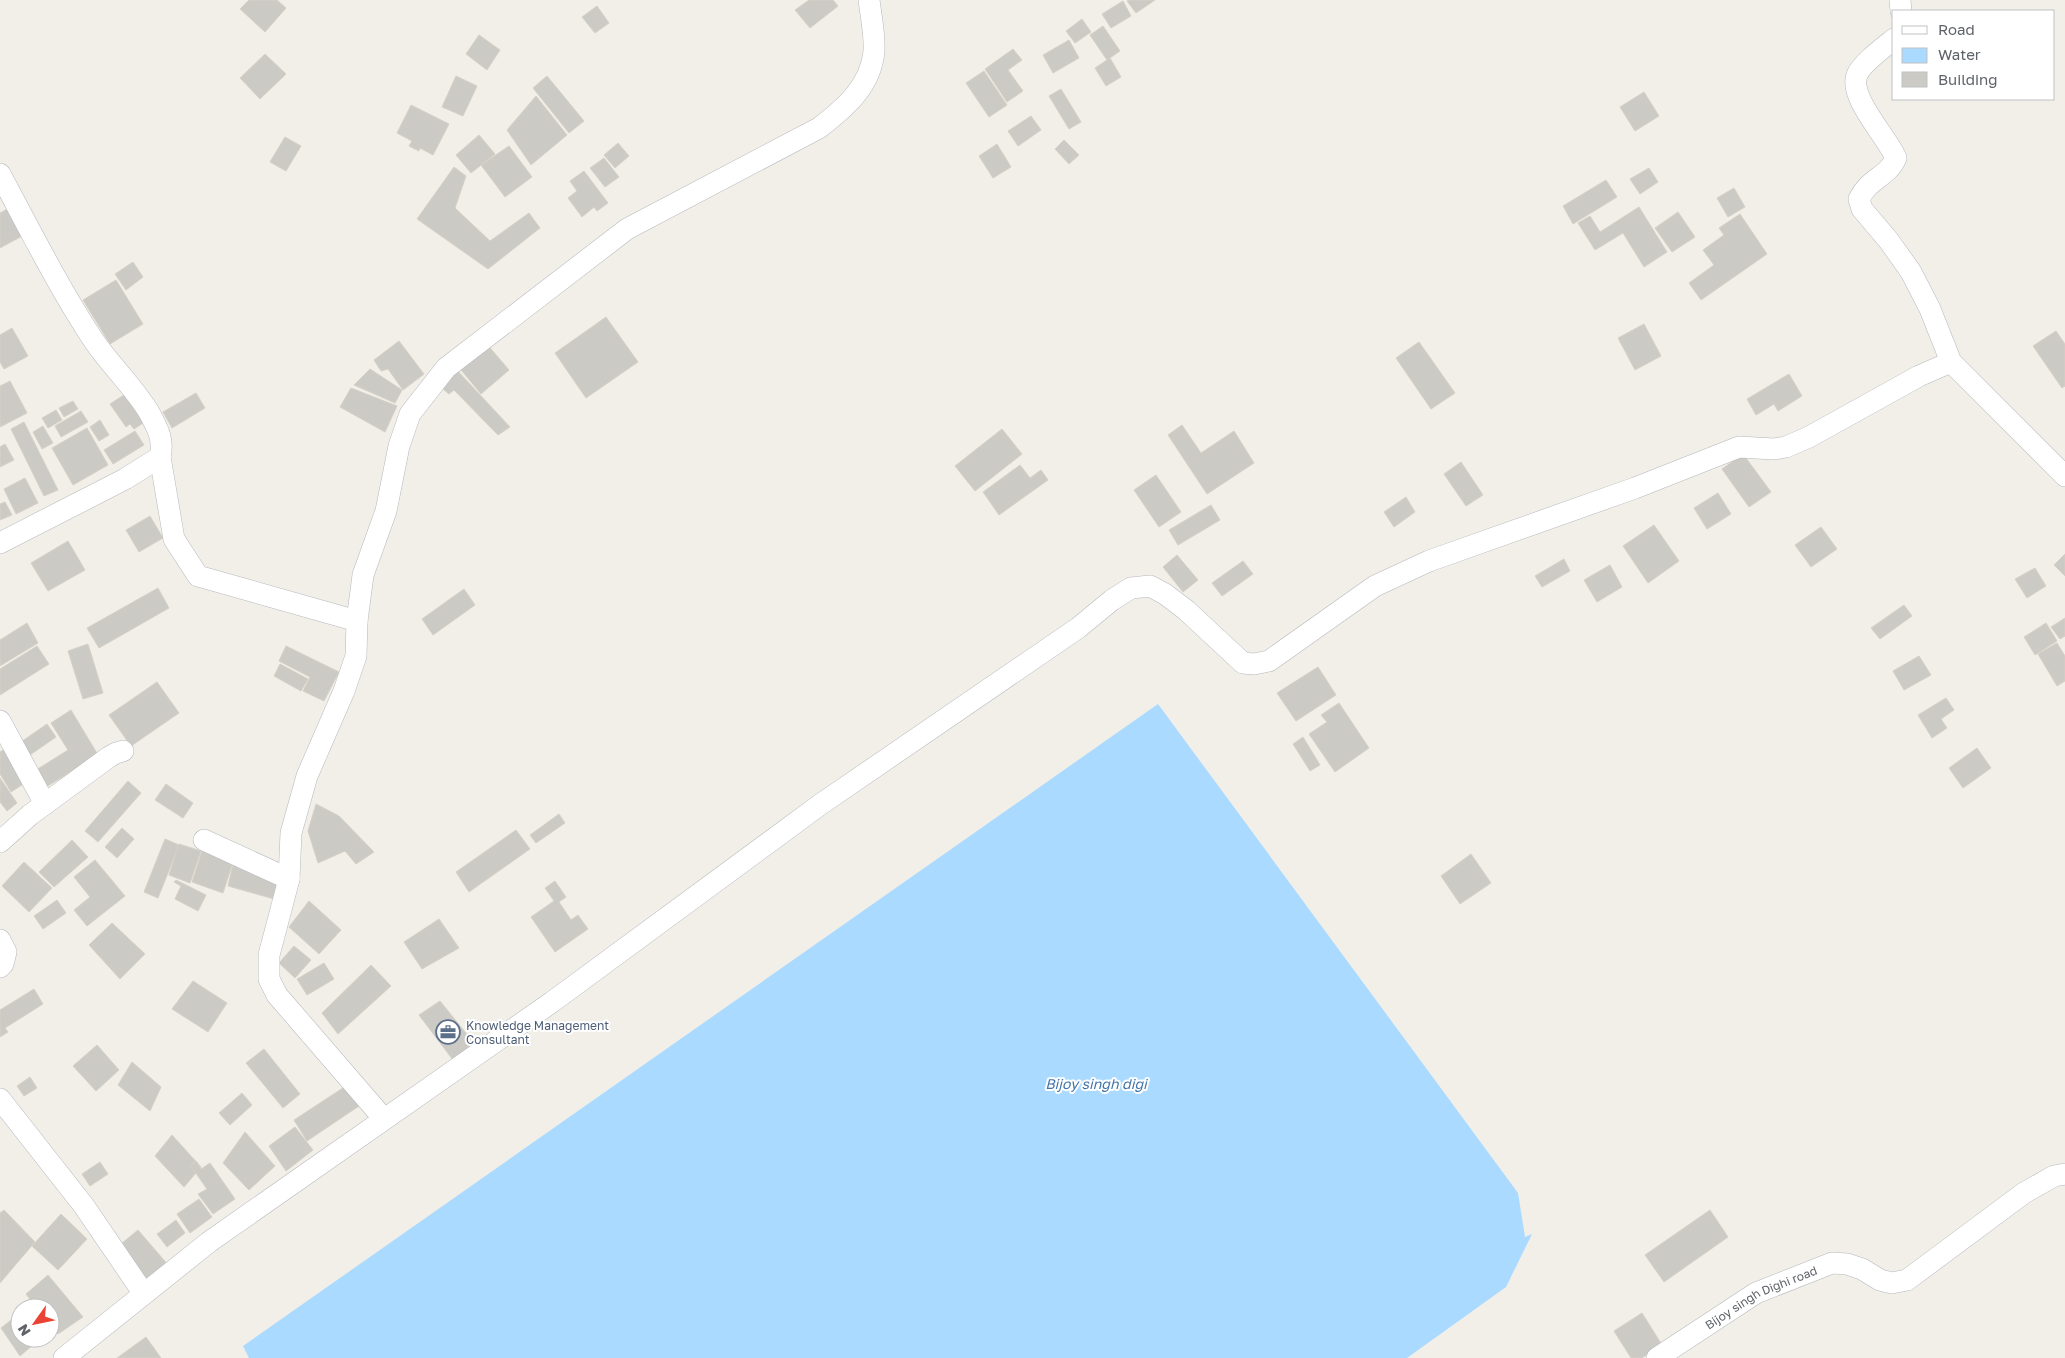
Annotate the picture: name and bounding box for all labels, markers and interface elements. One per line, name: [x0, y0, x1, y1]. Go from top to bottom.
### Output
legend: [1892, 10, 2055, 100]
text: Road: [1938, 20, 1975, 38]
text: Water: [1938, 45, 1981, 63]
text: Building: [1938, 70, 1998, 88]
place label: Knowledge Management Consultant: [466, 1018, 609, 1047]
office icon: Knowledge Management Consultant: [435, 1019, 461, 1045]
water label: Bijoy singh digi: [1045, 1075, 1149, 1092]
street label: Bijoy singh Dighi road: [1702, 1262, 1819, 1332]
north arrow: [10, 1298, 60, 1348]
text: N: [14, 1321, 34, 1339]

